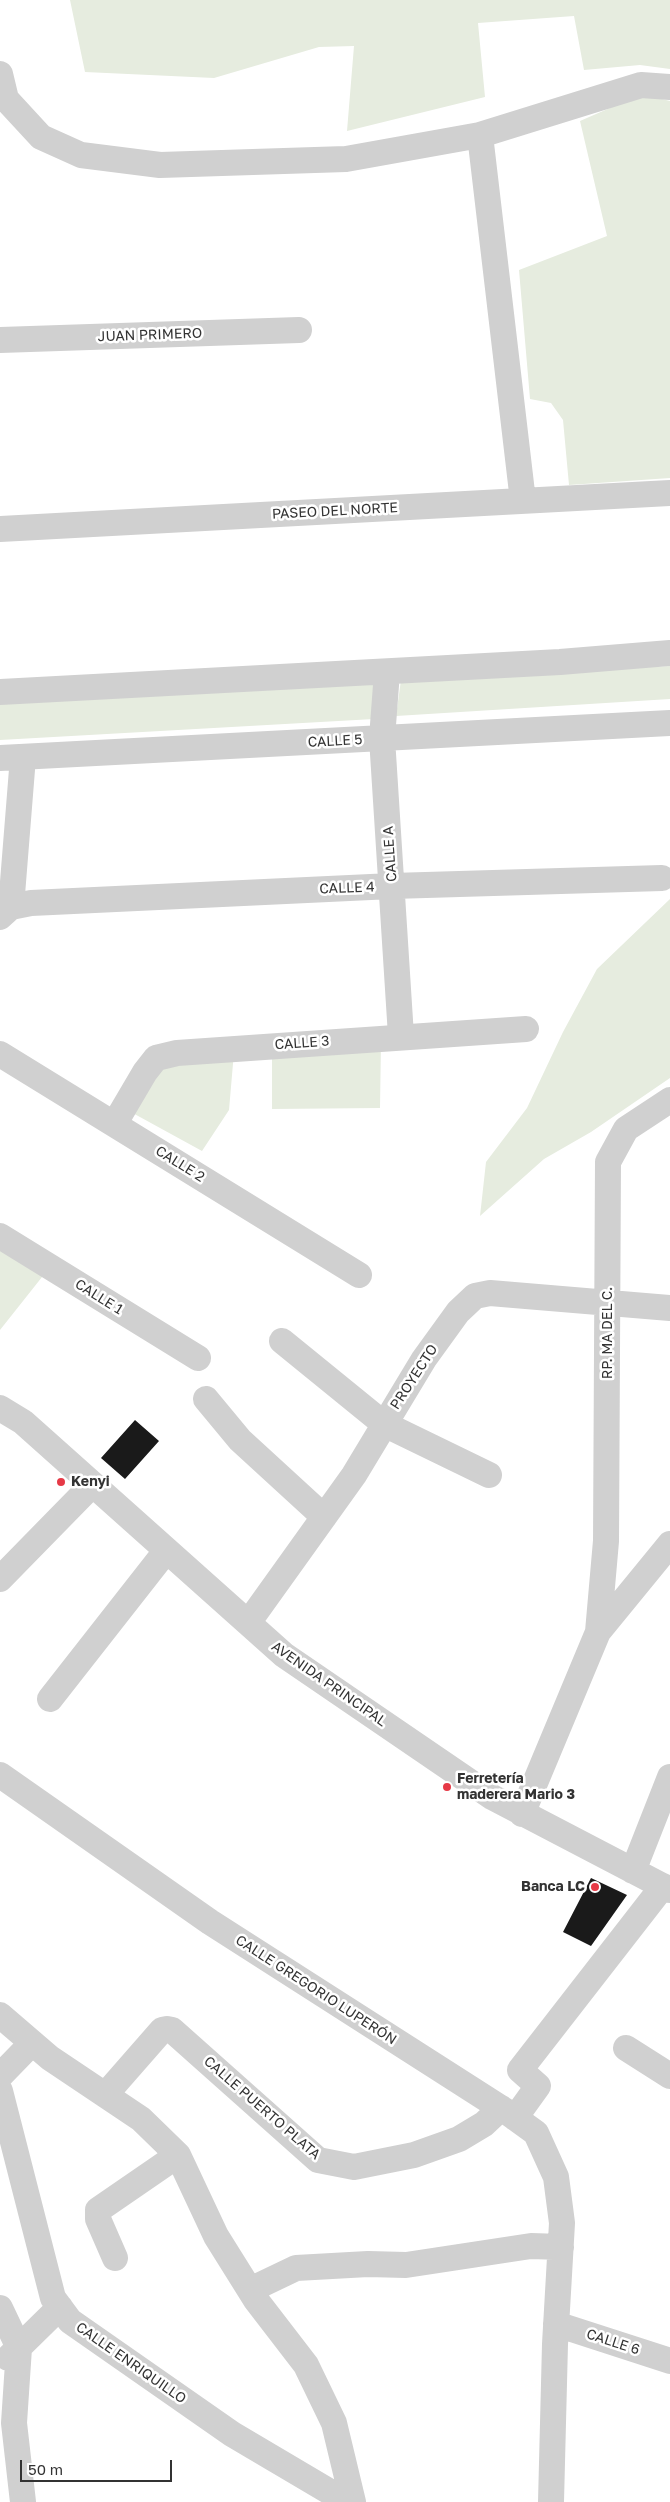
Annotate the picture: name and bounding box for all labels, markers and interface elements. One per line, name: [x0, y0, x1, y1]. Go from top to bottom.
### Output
street label: JUAN PRIMERO: [97, 325, 203, 345]
street label: PASEO DEL NORTE: [272, 499, 398, 523]
street label: CALLE 5: [307, 731, 363, 751]
street label: CALLE A: [380, 825, 400, 883]
street label: CALLE 4: [319, 879, 375, 897]
street label: CALLE 3: [274, 1033, 330, 1053]
street label: CALLE 2: [152, 1142, 208, 1186]
street label: CALLE 1: [72, 1276, 126, 1318]
street label: RP. MA DEL C.: [600, 1287, 616, 1379]
street label: PROYECTO: [387, 1341, 441, 1413]
place label: Kenyi: [71, 1474, 110, 1490]
marker: Kenyi: [55, 1476, 67, 1488]
street label: AVENIDA PRINCIPAL: [268, 1638, 390, 1730]
place label: Ferretería maderera Mario 3: [457, 1771, 575, 1804]
marker: Ferretería maderera Mario 3: [441, 1781, 453, 1793]
place label: Banca LC: [521, 1879, 585, 1895]
marker: Banca LC: [589, 1881, 601, 1893]
street label: CALLE GREGORIO LUPERÓN: [232, 1932, 400, 2048]
street label: CALLE PUERTO PLATA: [200, 2053, 324, 2163]
street label: CALLE ENRIQUILLO: [73, 2319, 189, 2407]
street label: CALLE 6: [584, 2325, 642, 2359]
scale bar: [22, 2450, 175, 2482]
text: 50 m: [28, 2460, 63, 2478]

